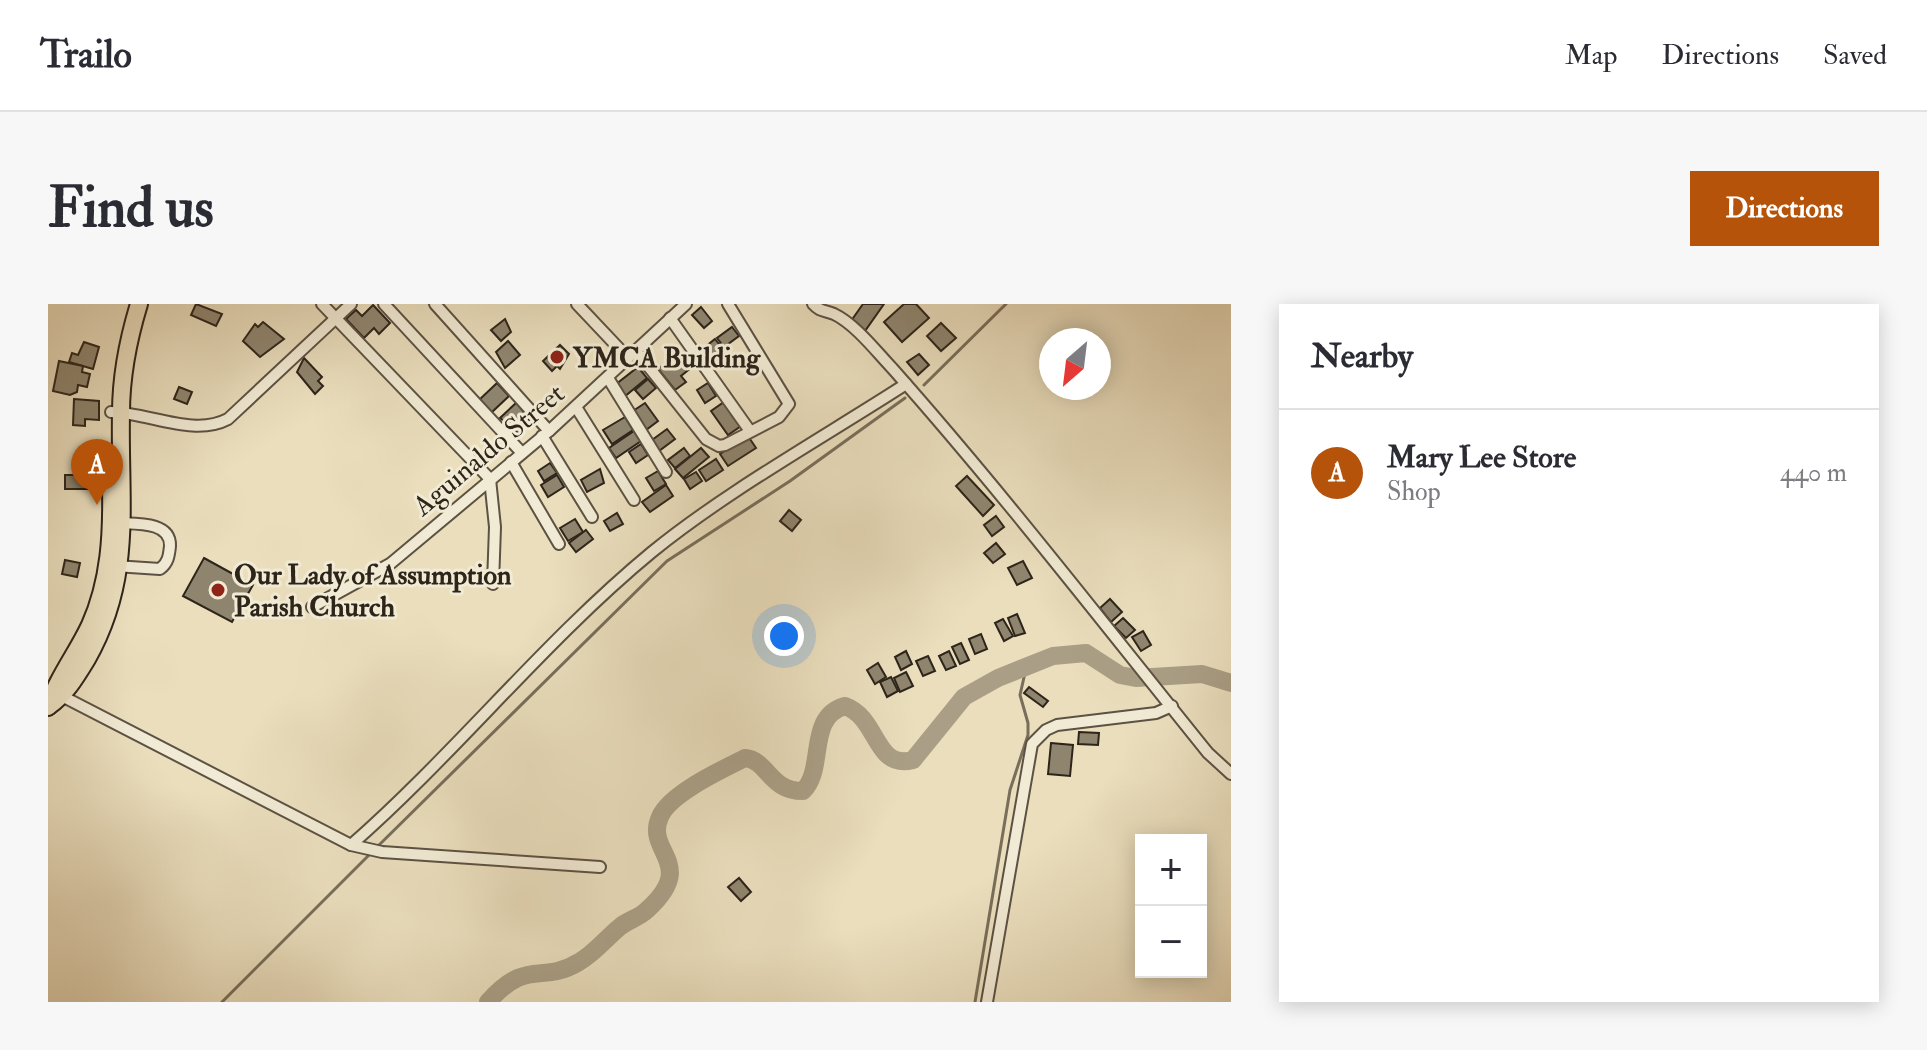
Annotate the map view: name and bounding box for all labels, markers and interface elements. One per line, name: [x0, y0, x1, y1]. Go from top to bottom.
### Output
text: Trailo: [40, 31, 132, 79]
text: Map: [1565, 38, 1618, 73]
text: Directions: [1662, 38, 1779, 73]
text: Saved: [1823, 38, 1887, 73]
button: Directions: [1690, 171, 1879, 246]
text: Find us: [48, 173, 214, 244]
north arrow: [1039, 328, 1111, 400]
text: Nearby: [1311, 335, 1413, 378]
place label: YMCA Building: [572, 341, 761, 376]
marker: YMCA Building: [548, 348, 566, 366]
street label: Aguinaldo Street: [405, 377, 572, 524]
pin: A: [71, 439, 123, 505]
text: Mary Lee Store: [1387, 439, 1576, 476]
text: A: [1329, 457, 1345, 489]
text: 440 m: [1780, 457, 1847, 489]
text: Shop: [1387, 476, 1441, 508]
place label: Our Lady of Assumption Parish Church: [234, 558, 512, 625]
marker: Our Lady of Assumption Parish Church: [209, 581, 227, 599]
your location: [764, 616, 804, 656]
map controls: [1135, 834, 1207, 978]
button: +: [1135, 834, 1207, 906]
button: −: [1135, 906, 1207, 978]

